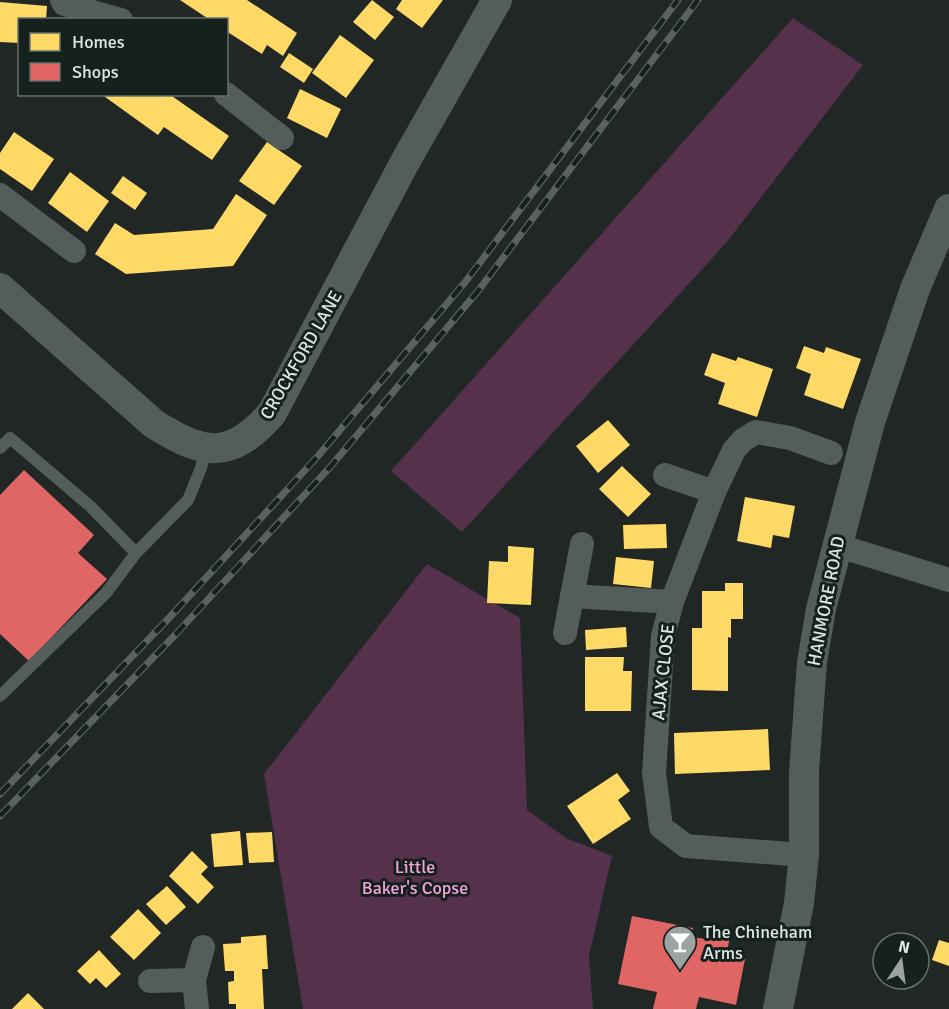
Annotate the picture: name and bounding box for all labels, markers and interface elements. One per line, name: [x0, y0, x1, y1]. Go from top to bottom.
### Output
legend: [18, 18, 228, 96]
text: Homes: [72, 31, 125, 53]
text: Shops: [72, 61, 119, 83]
street label: CROCKFORD LANE: [255, 287, 347, 423]
street label: HANMORE ROAD: [803, 534, 849, 668]
street label: AJAX CLOSE: [647, 623, 679, 721]
park label: Little Baker's Copse: [362, 856, 468, 899]
place label: The Chineham Arms: [703, 921, 812, 964]
bar icon: The Chineham Arms: [662, 924, 698, 971]
north arrow: [871, 931, 931, 991]
text: N: [896, 936, 912, 958]

